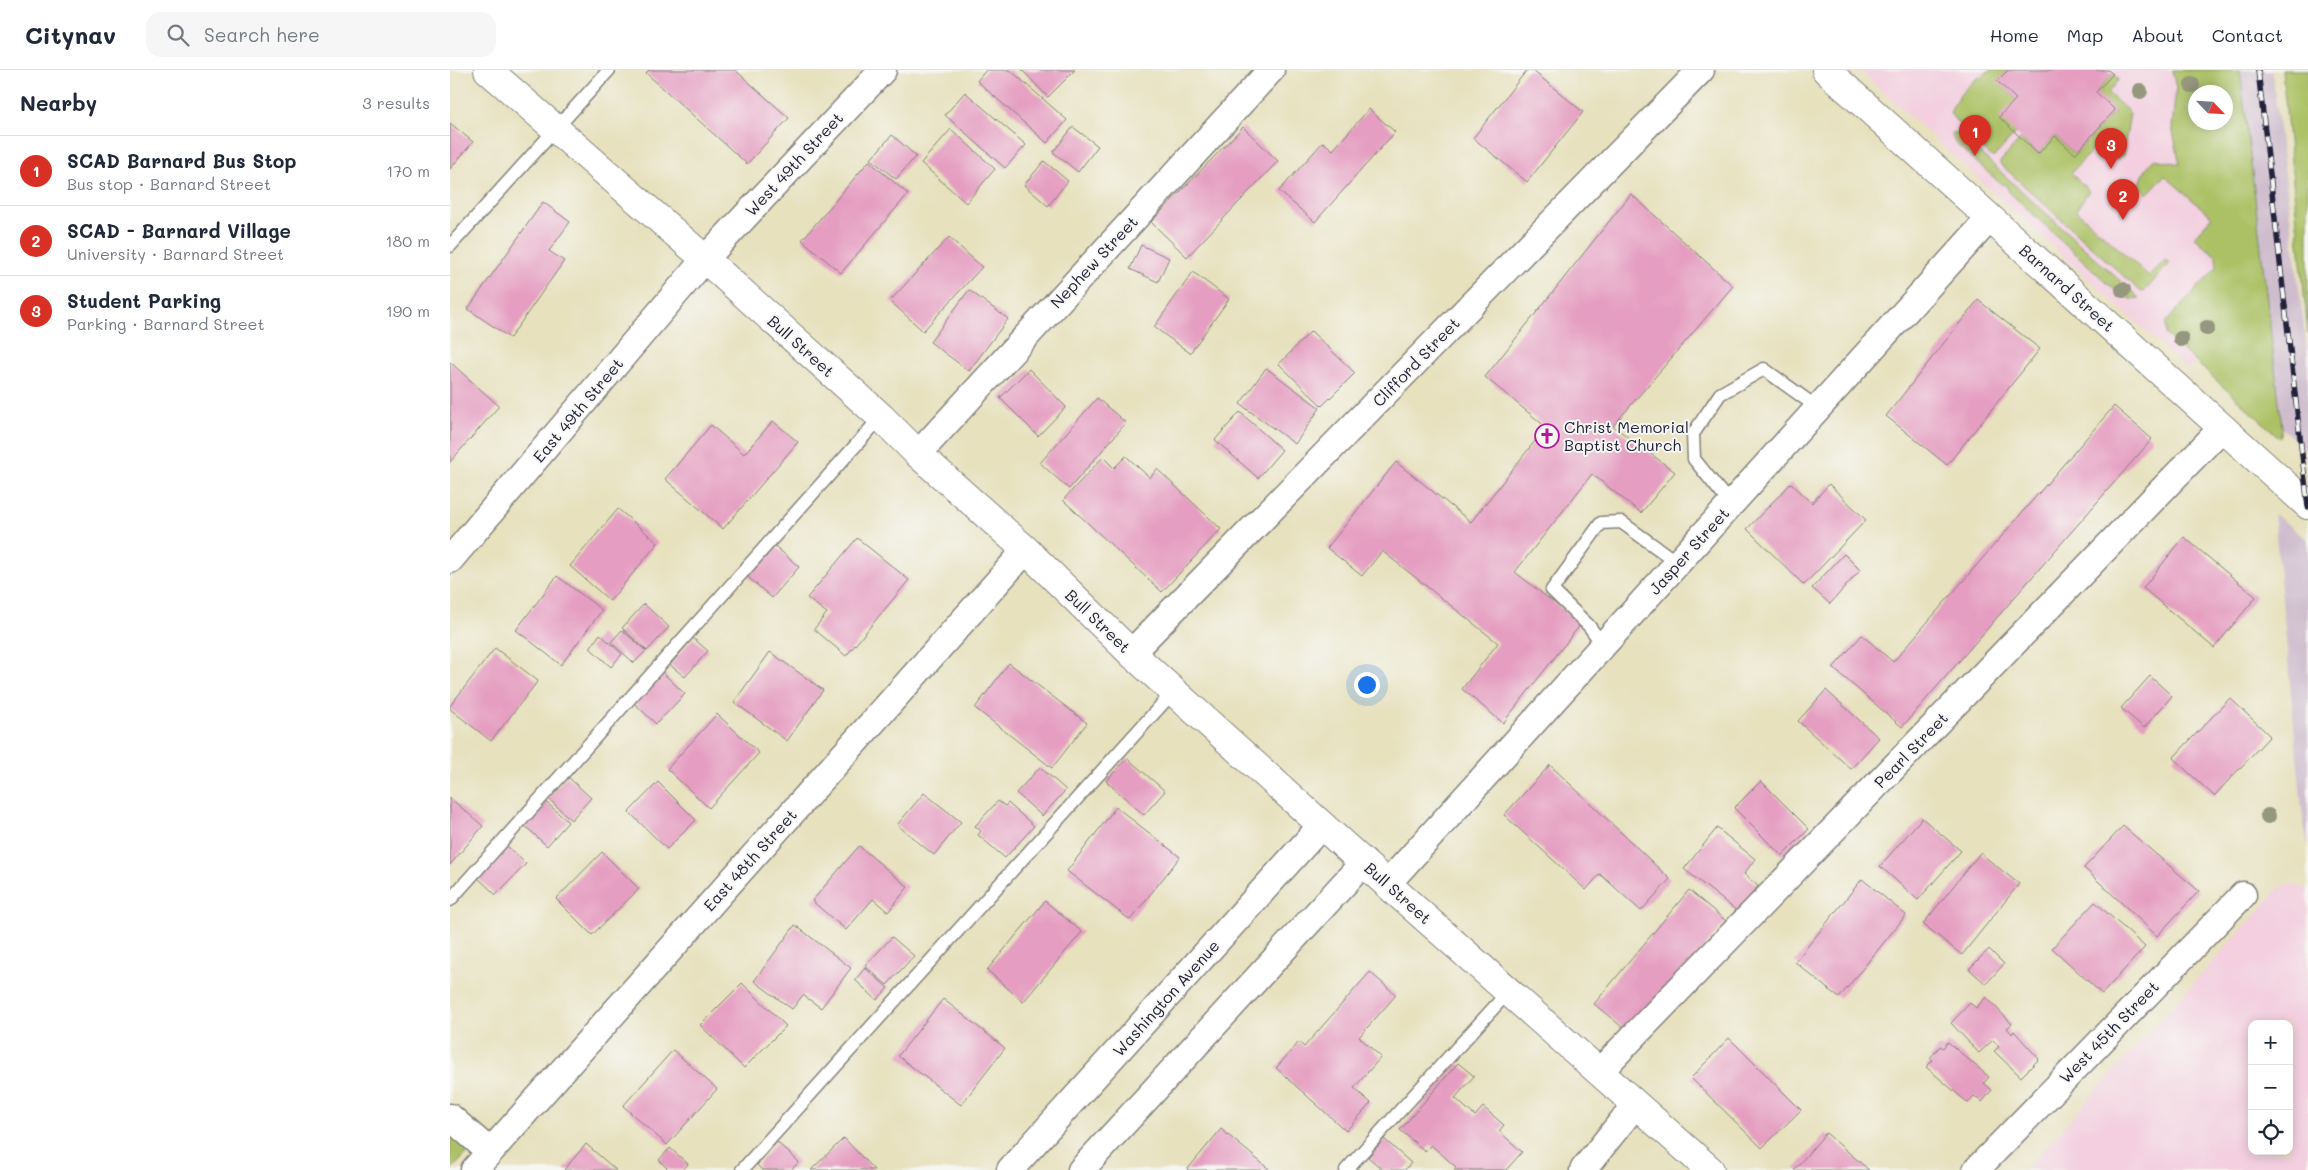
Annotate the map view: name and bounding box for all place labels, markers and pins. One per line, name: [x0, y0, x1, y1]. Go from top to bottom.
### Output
pin: 1: [1959, 115, 1991, 156]
pin: 3: [2095, 128, 2127, 169]
pin: 2: [2107, 179, 2139, 220]
place label: Christ Memorial Baptist Church: [1564, 416, 1689, 455]
church icon: Christ Memorial Baptist Church: [1534, 423, 1560, 449]

